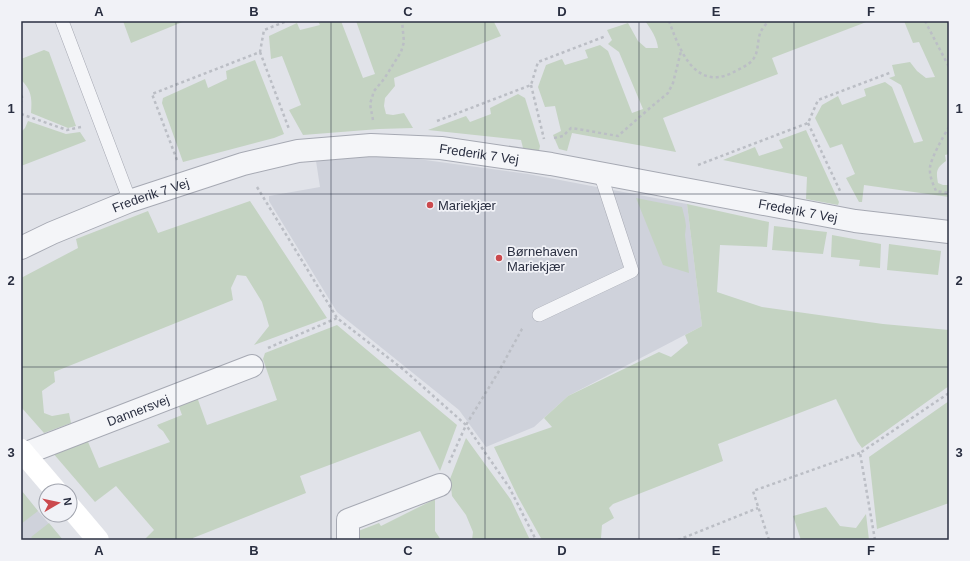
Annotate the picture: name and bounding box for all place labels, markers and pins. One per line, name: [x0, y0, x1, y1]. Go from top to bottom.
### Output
place label: Mariekjær: [438, 198, 496, 213]
marker: Mariekjær: [425, 200, 435, 210]
place label: Børnehaven Mariekjær: [507, 244, 578, 274]
marker: Børnehaven Mariekjær: [494, 253, 504, 263]

